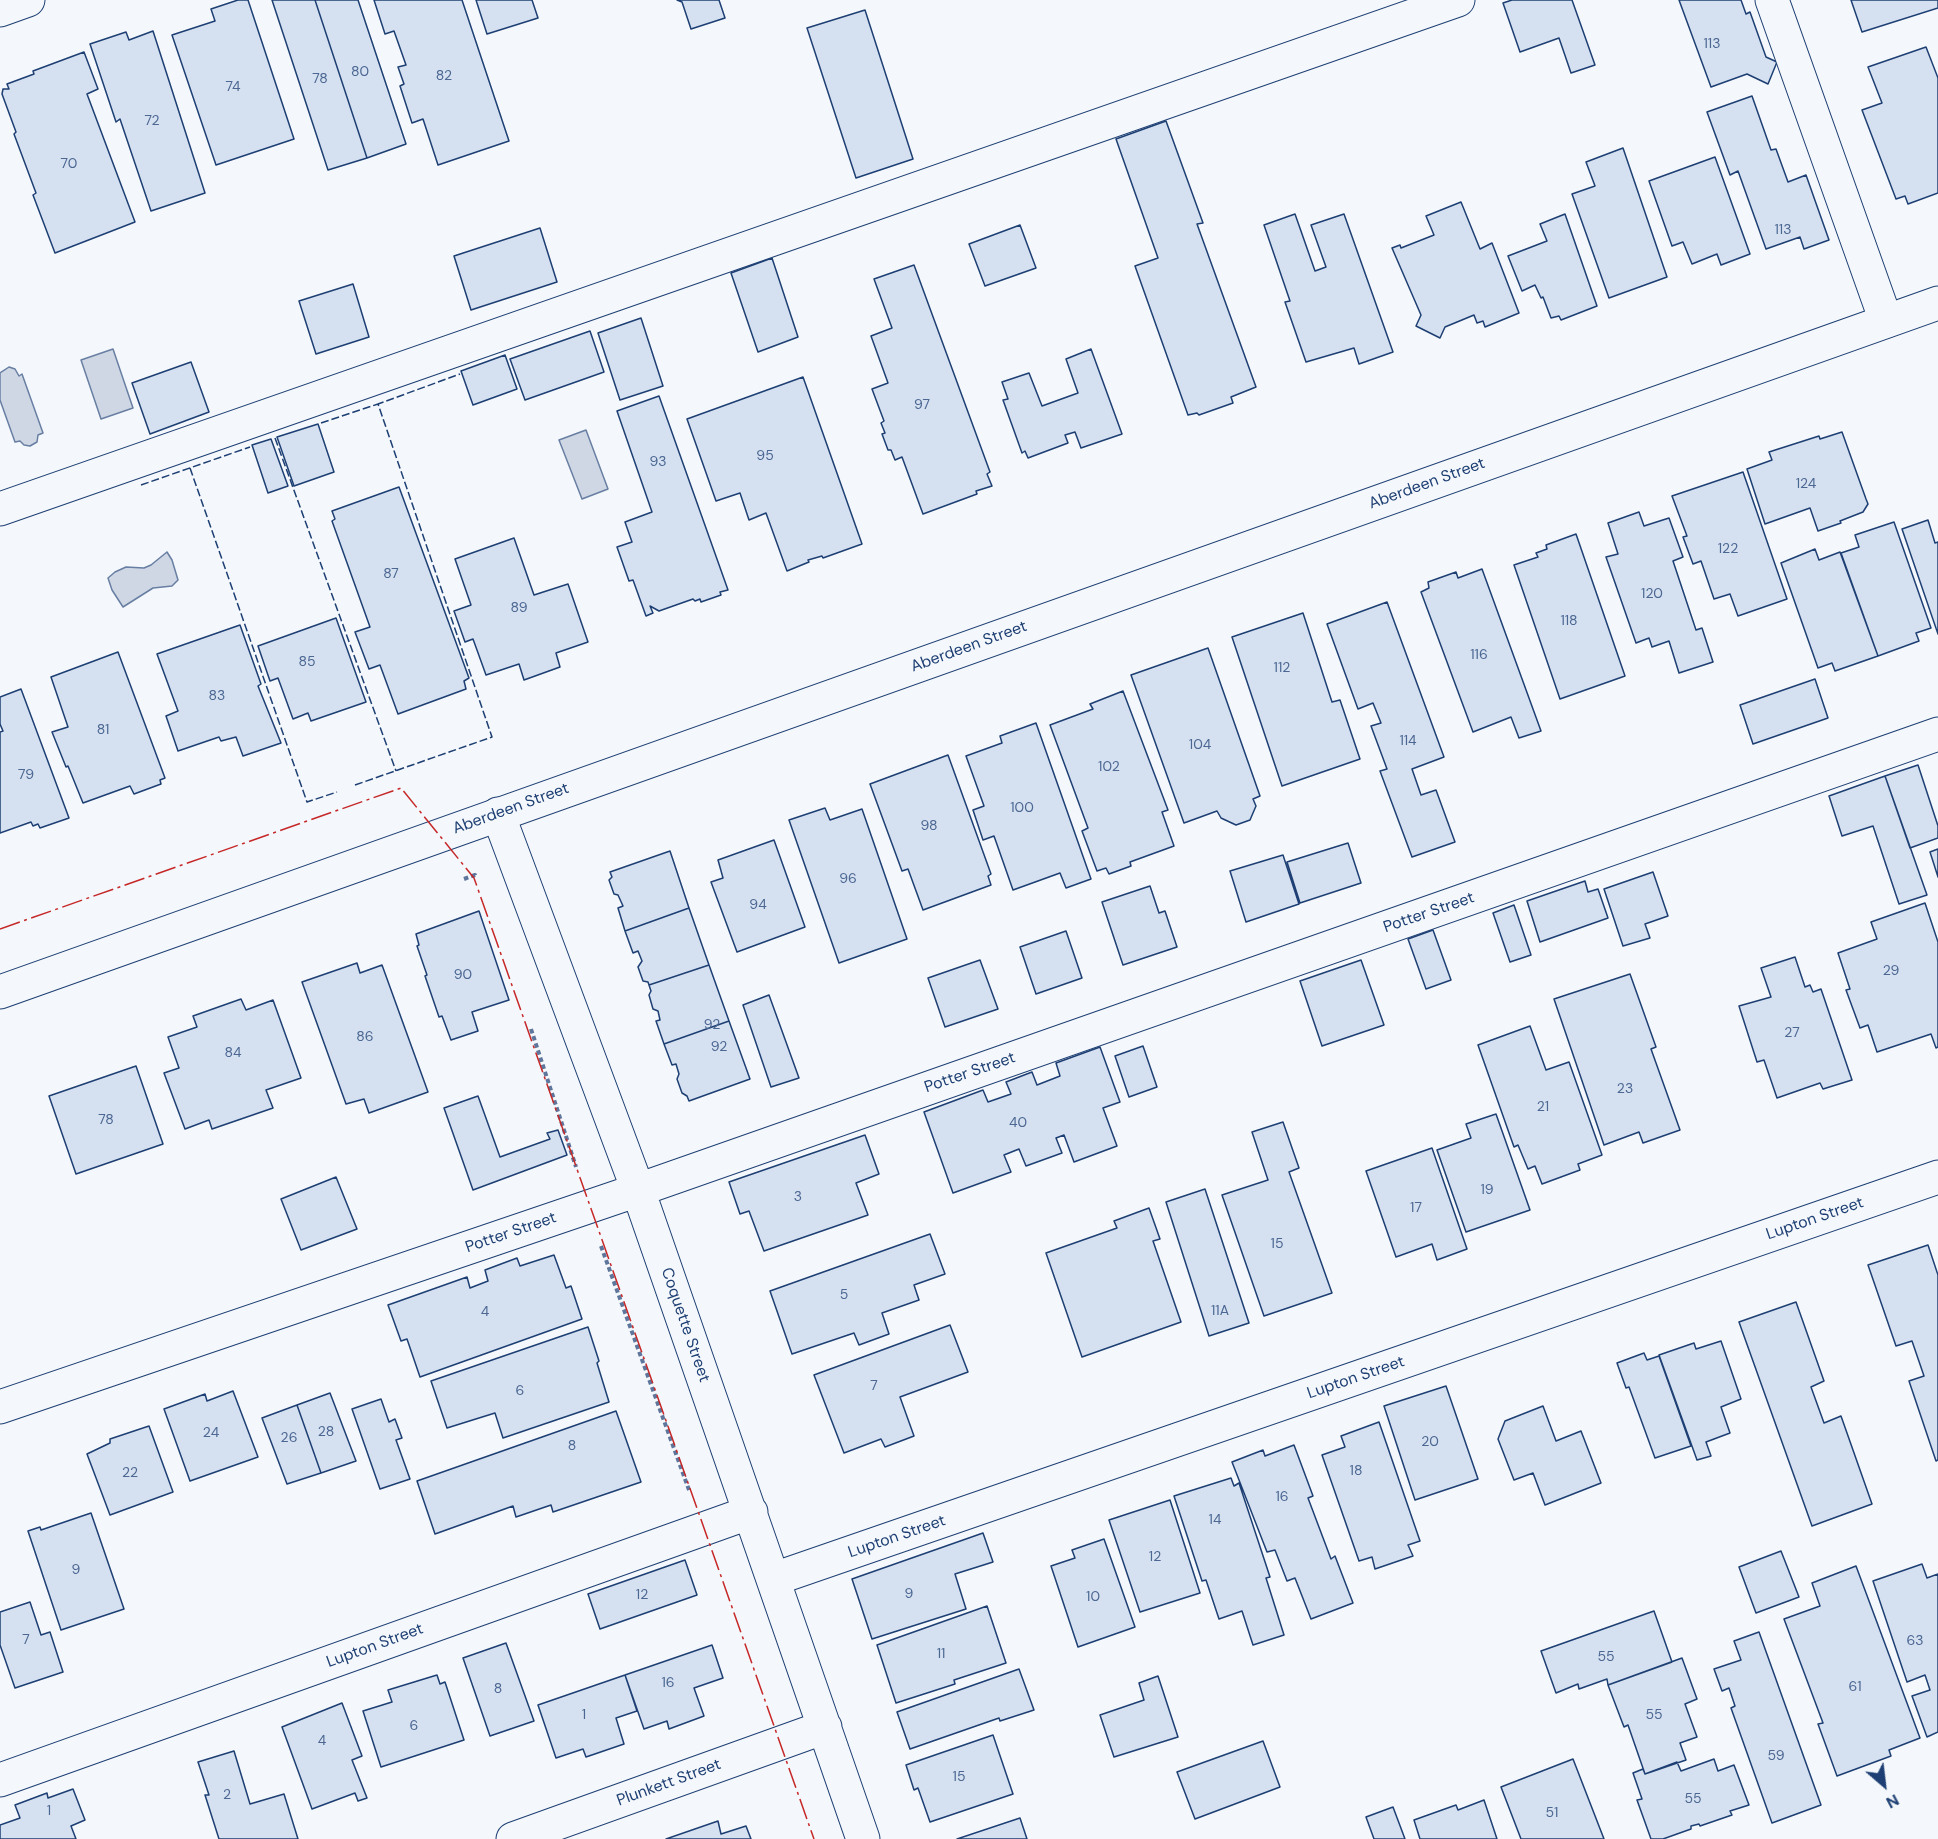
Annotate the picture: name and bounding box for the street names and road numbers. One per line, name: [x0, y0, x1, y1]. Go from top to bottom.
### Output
street label: Aberdeen Street: [1366, 454, 1488, 514]
street label: Aberdeen Street: [908, 617, 1030, 677]
street label: Aberdeen Street: [450, 779, 572, 839]
street label: Potter Street: [1381, 888, 1477, 938]
street label: Potter Street: [922, 1048, 1018, 1098]
street label: Lupton Street: [1764, 1193, 1866, 1245]
street label: Potter Street: [463, 1208, 559, 1258]
street label: Coquette Street: [656, 1265, 714, 1385]
street label: Lupton Street: [1305, 1352, 1407, 1404]
street label: Lupton Street: [846, 1511, 948, 1563]
street label: Lupton Street: [324, 1620, 426, 1672]
street label: Plunkett Street: [614, 1755, 724, 1811]

